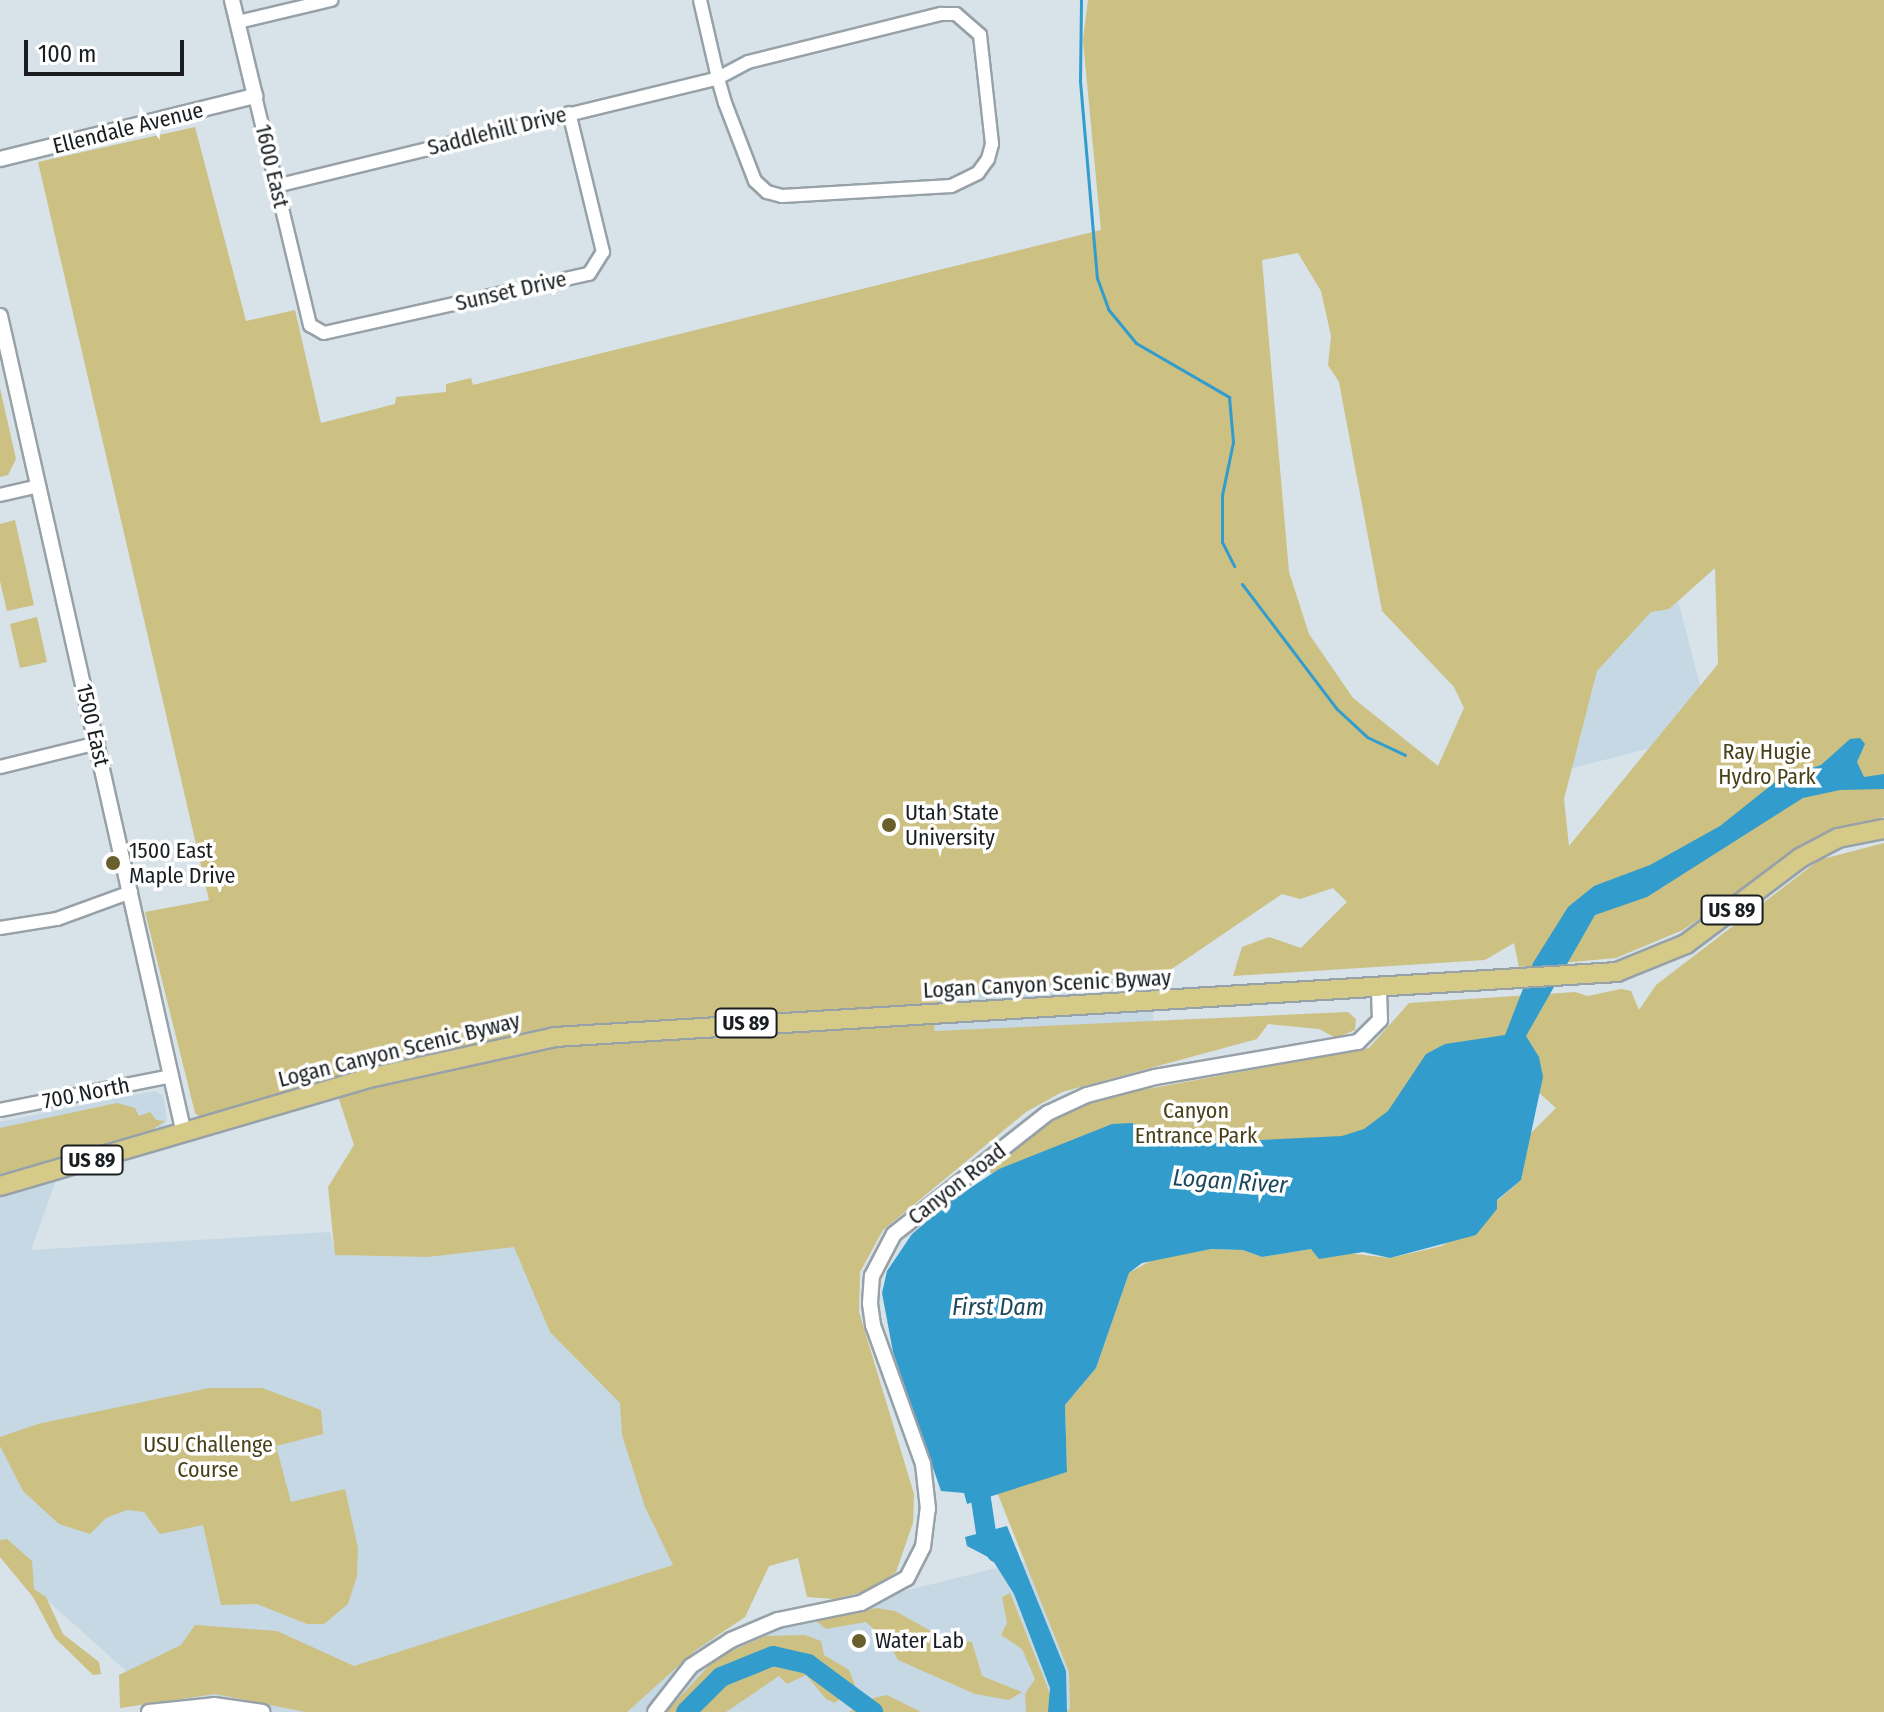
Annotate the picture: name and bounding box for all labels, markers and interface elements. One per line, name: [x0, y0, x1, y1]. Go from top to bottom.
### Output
scale bar: [28, 24, 188, 74]
text: 100 m: [38, 40, 96, 68]
street label: Ellendale Avenue: [50, 97, 206, 159]
street label: Saddlehill Drive: [425, 101, 569, 161]
street label: 1600 East: [250, 122, 294, 210]
street label: Sunset Drive: [453, 265, 569, 317]
street label: 1500 East: [71, 681, 115, 769]
park label: Ray Hugie Hydro Park: [1718, 738, 1816, 790]
place label: Utah State University: [905, 799, 999, 850]
marker: Utah State University: [880, 816, 898, 834]
place label: 1500 East Maple Drive: [129, 837, 235, 888]
marker: 1500 East Maple Drive: [104, 854, 122, 872]
road number: US 89: [1700, 894, 1764, 926]
street label: Logan Canyon Scenic Byway: [922, 964, 1172, 1004]
street label: Logan Canyon Scenic Byway: [275, 1007, 523, 1093]
road number: US 89: [714, 1007, 778, 1039]
street label: 700 North: [40, 1072, 132, 1114]
park label: Canyon Entrance Park: [1135, 1097, 1257, 1148]
street label: Canyon Road: [903, 1138, 1011, 1230]
road number: US 89: [60, 1144, 124, 1176]
water label: Logan River: [1172, 1164, 1288, 1200]
water label: First Dam: [952, 1294, 1044, 1322]
park label: USU Challenge Course: [143, 1431, 273, 1482]
place label: Water Lab: [875, 1628, 964, 1654]
marker: Water Lab: [850, 1632, 868, 1650]

